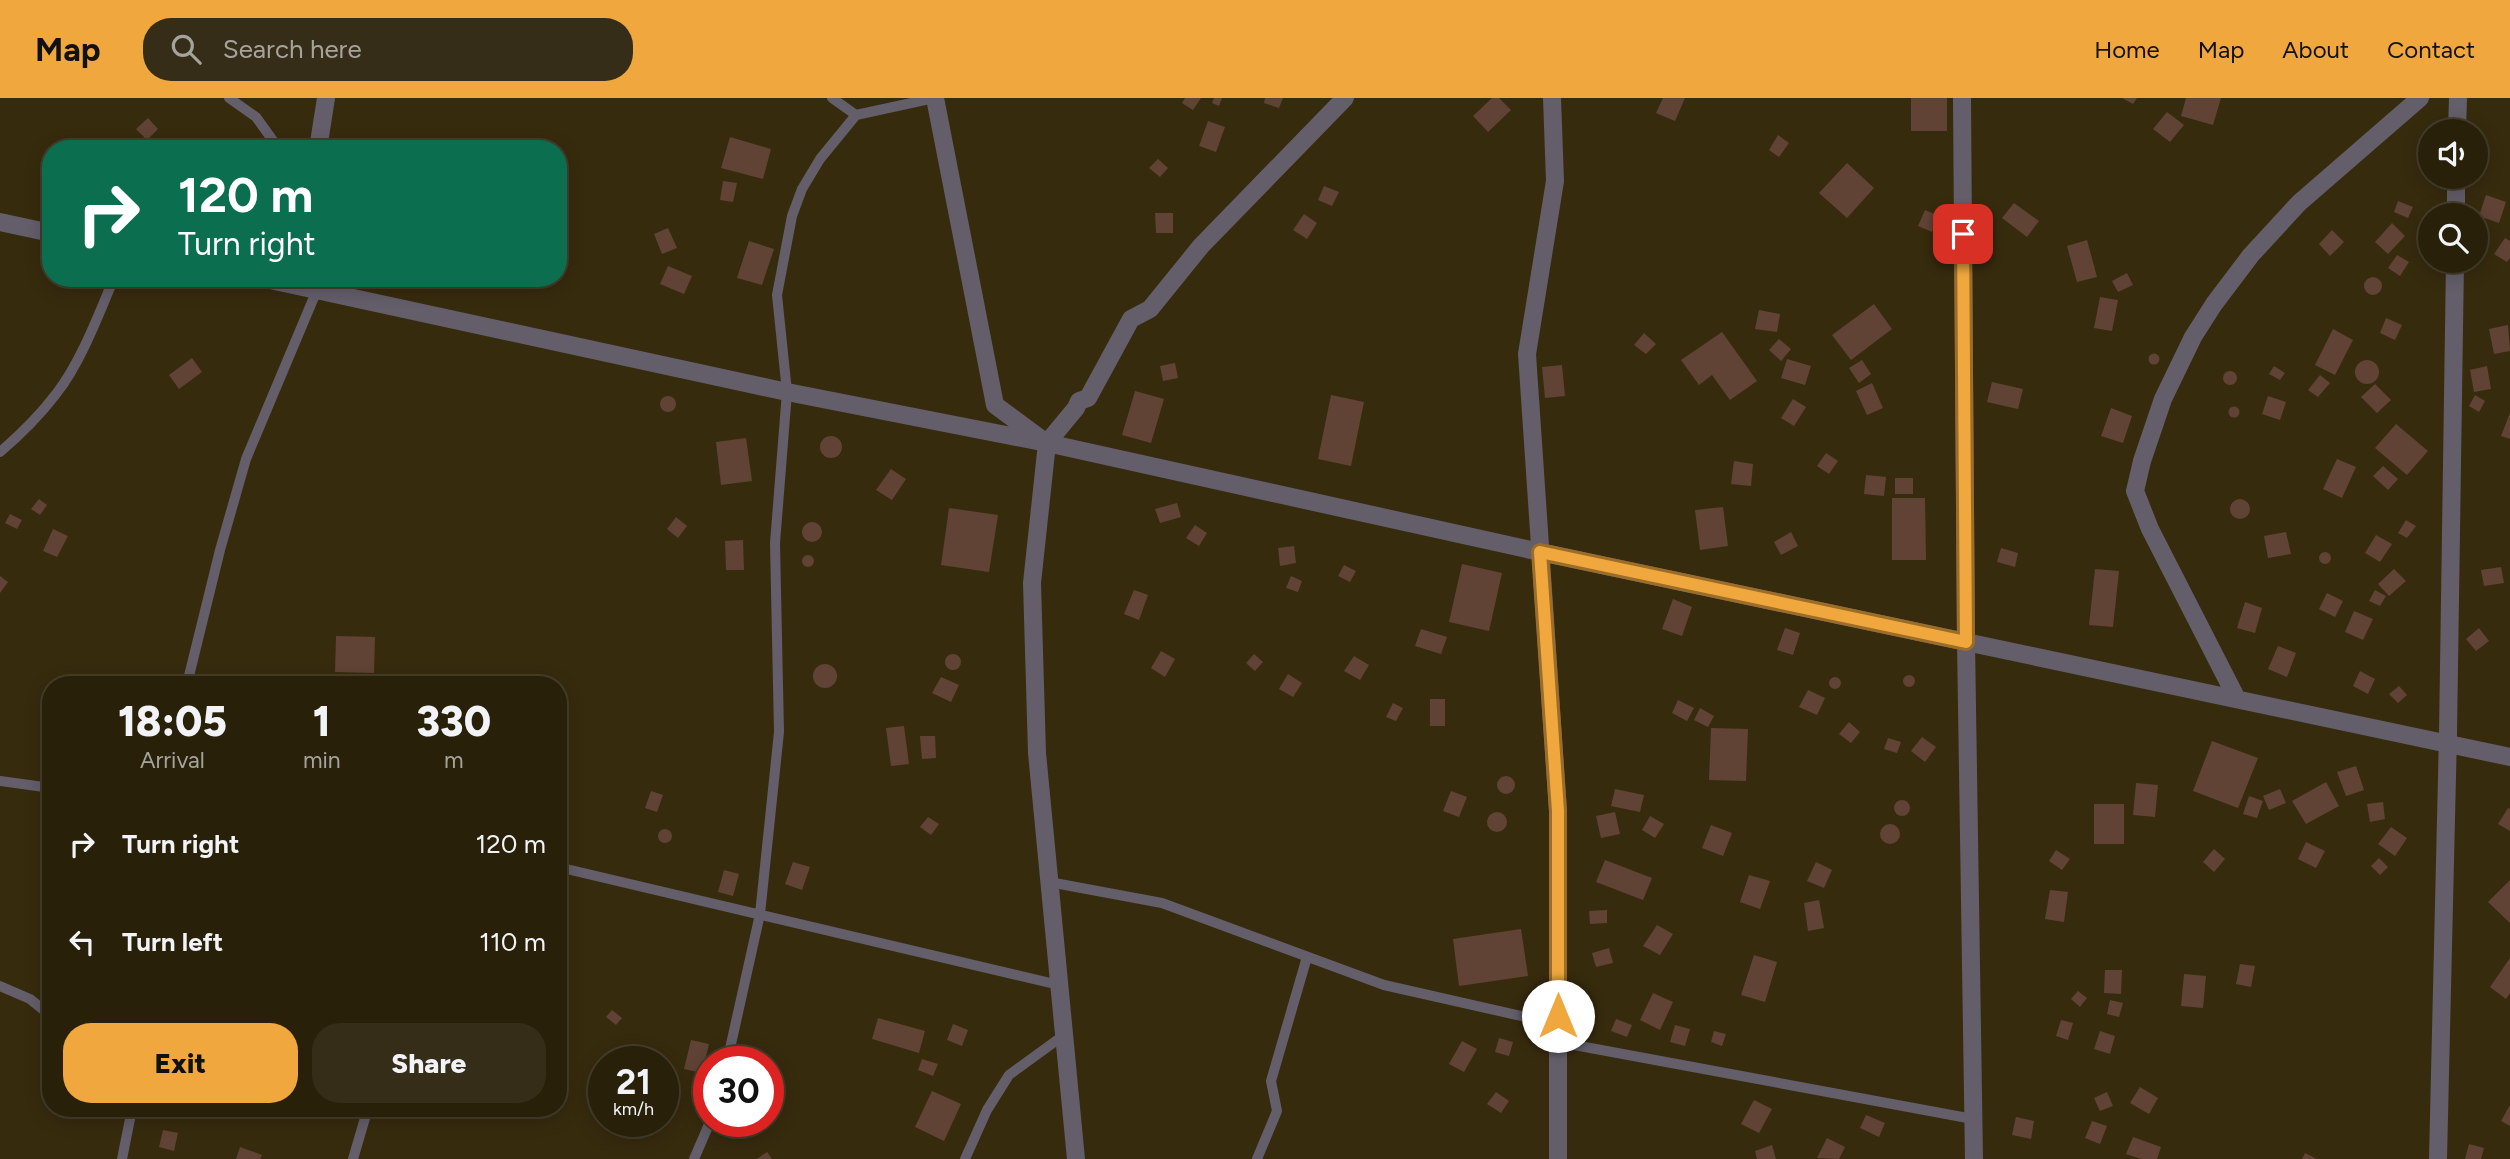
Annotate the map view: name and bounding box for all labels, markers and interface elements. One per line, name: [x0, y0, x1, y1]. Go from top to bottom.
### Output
search box: [143, 18, 633, 81]
text: Map: [35, 30, 101, 69]
icon: search: [167, 30, 205, 68]
text: Search here: [223, 33, 362, 65]
text: Home: [2094, 35, 2160, 64]
text: Map: [2198, 35, 2244, 64]
text: About: [2282, 35, 2349, 64]
text: Contact: [2387, 35, 2475, 64]
map controls: [2418, 119, 2488, 273]
button: sound: [2418, 119, 2488, 189]
text: 120 m: [178, 165, 313, 224]
icon: right: [63, 168, 154, 259]
button: search: [2418, 203, 2488, 273]
pin: [1933, 204, 1993, 264]
icon: arrive: [1944, 215, 1982, 253]
text: Turn right: [178, 225, 316, 263]
text: 18:05: [118, 696, 227, 747]
text: 1: [313, 696, 331, 747]
text: 330: [417, 696, 491, 747]
text: Arrival: [140, 746, 205, 774]
text: min: [303, 746, 341, 774]
text: m: [444, 746, 464, 774]
icon: right: [63, 825, 101, 863]
text: Turn right: [122, 828, 239, 860]
text: 120 m: [476, 828, 546, 860]
icon: left: [63, 923, 101, 961]
text: Turn left: [122, 926, 223, 958]
text: 110 m: [479, 926, 546, 958]
position arrow: [1521, 979, 1595, 1053]
button: Exit: [63, 1023, 298, 1103]
button: Share: [312, 1023, 546, 1103]
speed limit sign: 30: [693, 1046, 784, 1137]
text: 21: [616, 1061, 651, 1103]
text: km/h: [613, 1098, 654, 1120]

